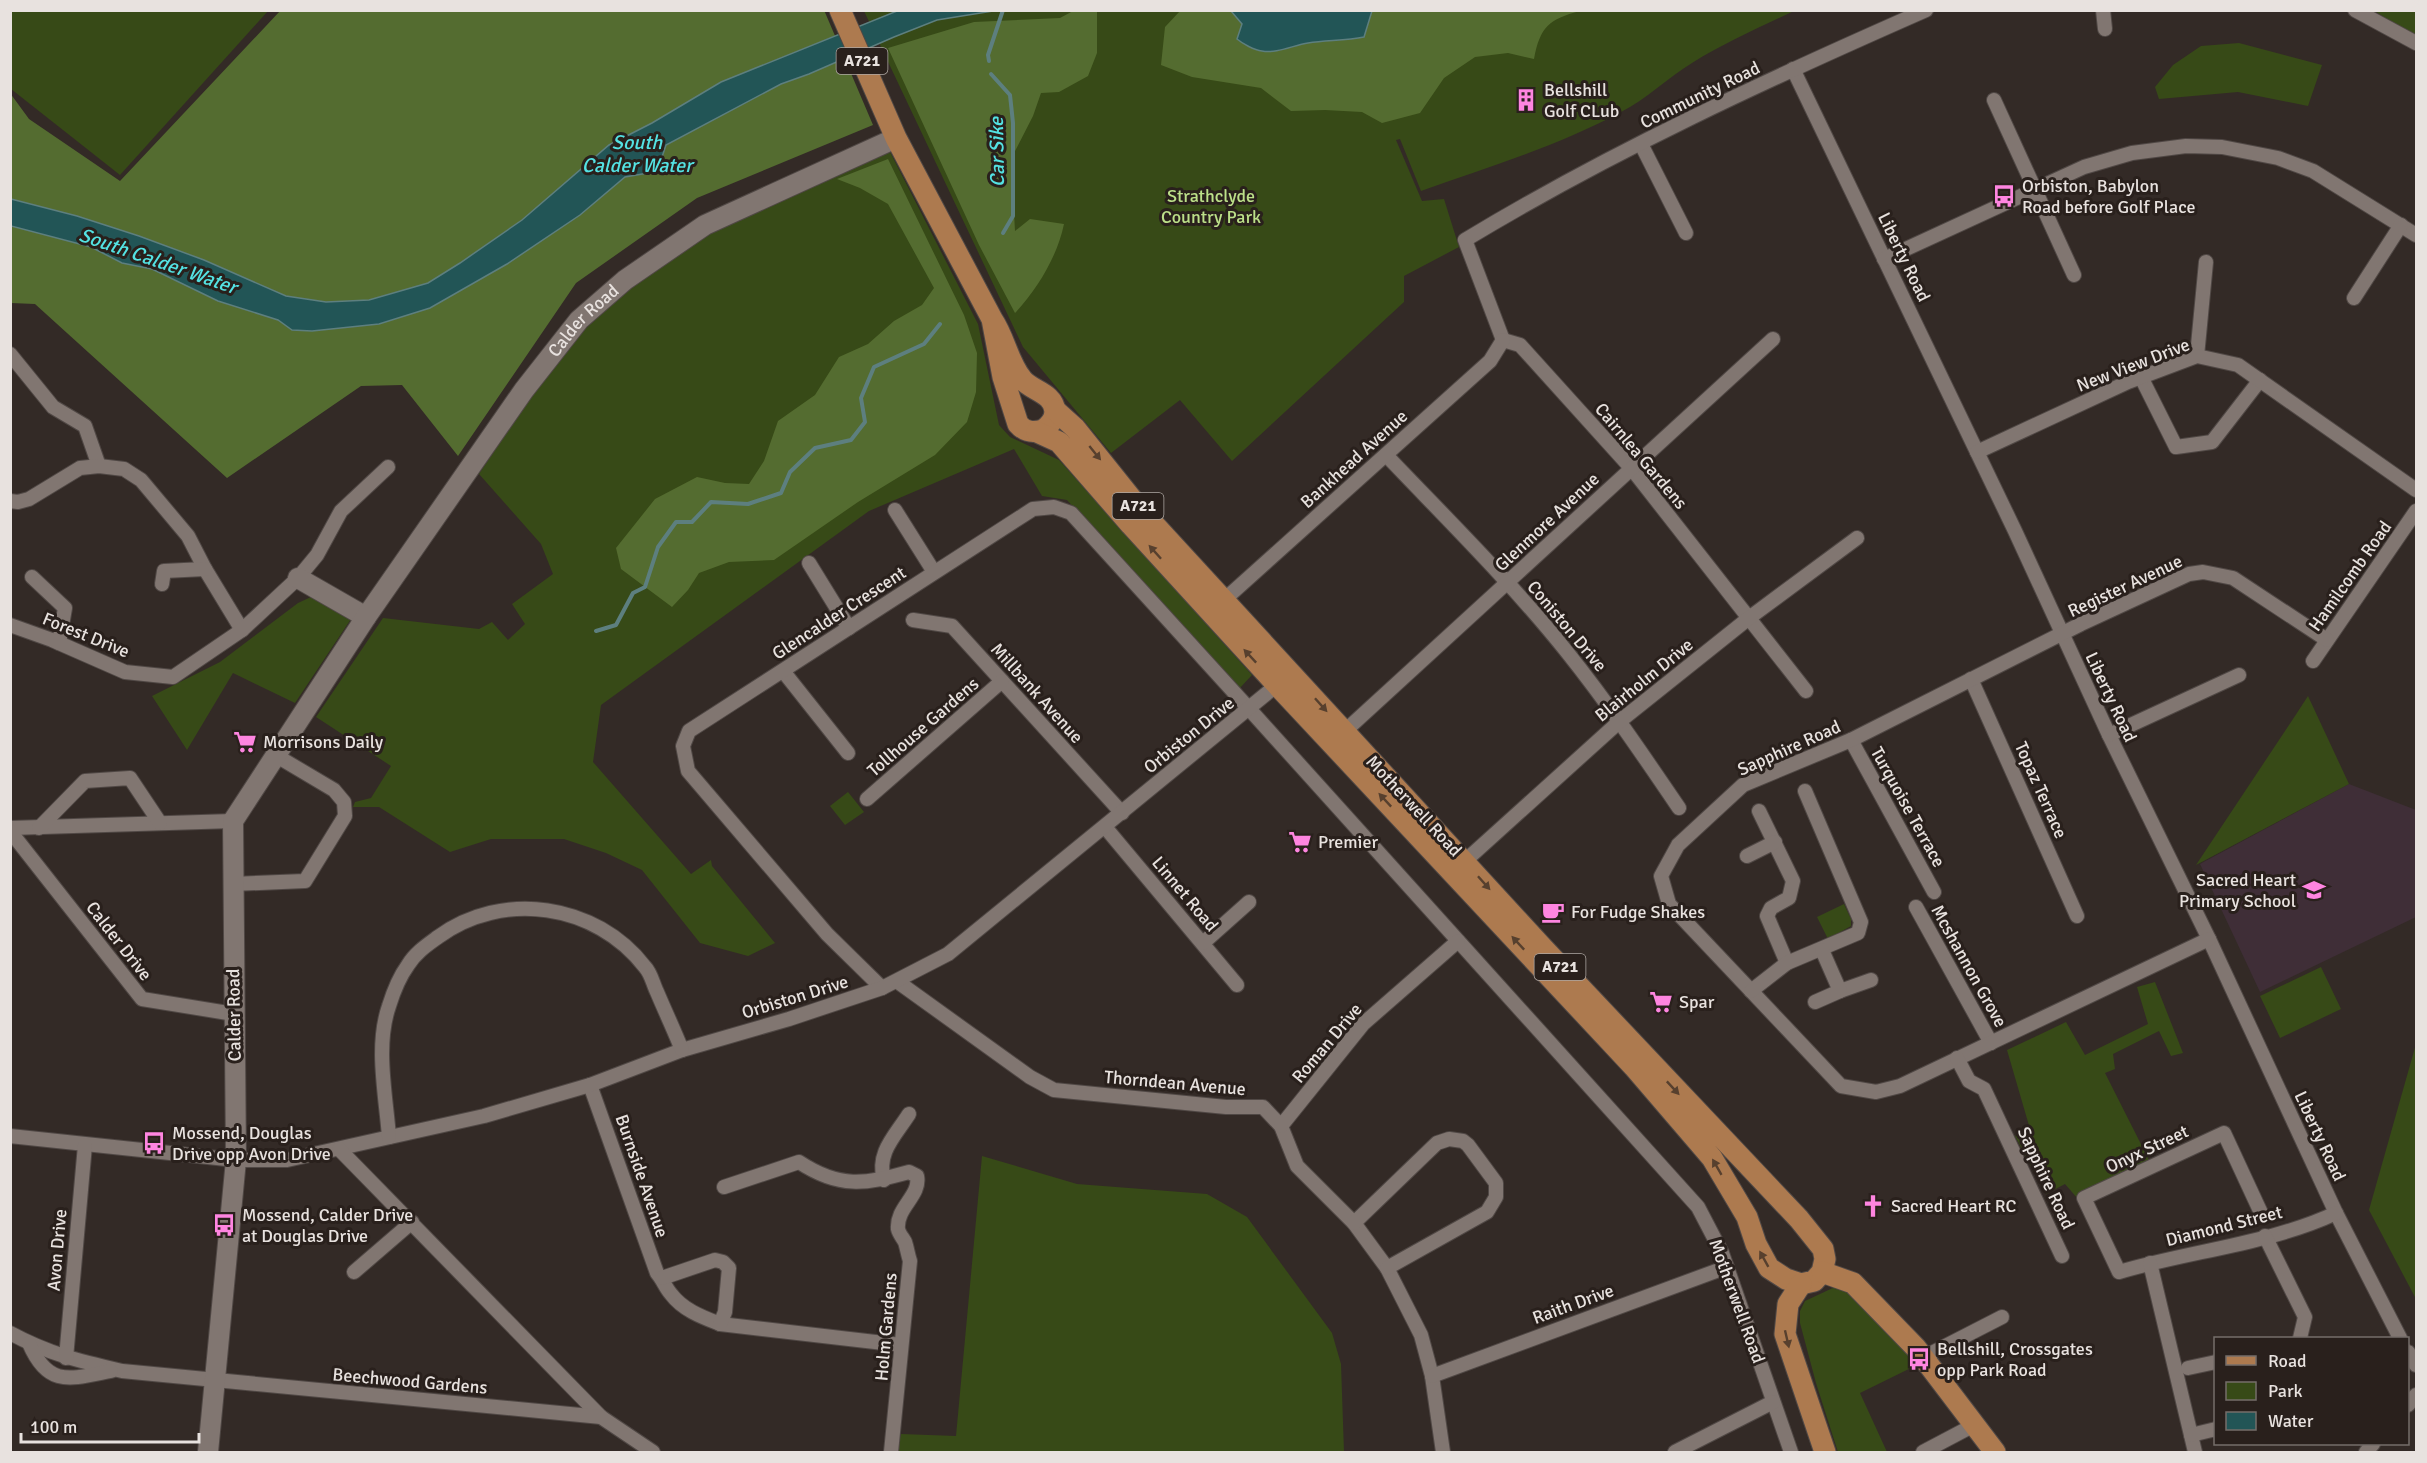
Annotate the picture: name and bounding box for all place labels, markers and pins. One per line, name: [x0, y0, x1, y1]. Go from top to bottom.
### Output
place label: Bellshill Golf CLub: [1544, 79, 1619, 122]
building icon: Bellshill Golf CLub: [1513, 87, 1539, 113]
place label: Orbiston, Babylon Road before Golf Place: [2022, 175, 2196, 218]
bus stop icon: Orbiston, Babylon Road before Golf Place: [1991, 183, 2017, 209]
supermarket icon: Morrisons Daily: [232, 729, 258, 755]
place label: Morrisons Daily: [263, 731, 384, 753]
supermarket icon: Premier: [1287, 829, 1313, 855]
place label: Premier: [1318, 831, 1378, 853]
place label: Sacred Heart Primary School: [2179, 869, 2296, 912]
school or university icon: Sacred Heart Primary School: [2301, 877, 2327, 903]
cafe icon: For Fudge Shakes: [1540, 899, 1566, 925]
place label: For Fudge Shakes: [1571, 901, 1705, 923]
supermarket icon: Spar: [1648, 989, 1674, 1015]
place label: Spar: [1679, 991, 1715, 1013]
place label: Mossend, Douglas Drive opp Avon Drive: [172, 1122, 331, 1165]
bus stop icon: Mossend, Douglas Drive opp Avon Drive: [141, 1130, 167, 1156]
church icon: Sacred Heart RC: [1860, 1193, 1886, 1219]
place label: Sacred Heart RC: [1891, 1195, 2016, 1217]
place label: Mossend, Calder Drive at Douglas Drive: [242, 1204, 413, 1247]
bus stop icon: Mossend, Calder Drive at Douglas Drive: [211, 1212, 237, 1238]
place label: Bellshill, Crossgates opp Park Road: [1937, 1338, 2093, 1381]
bus stop icon: Bellshill, Crossgates opp Park Road: [1906, 1346, 1932, 1372]

